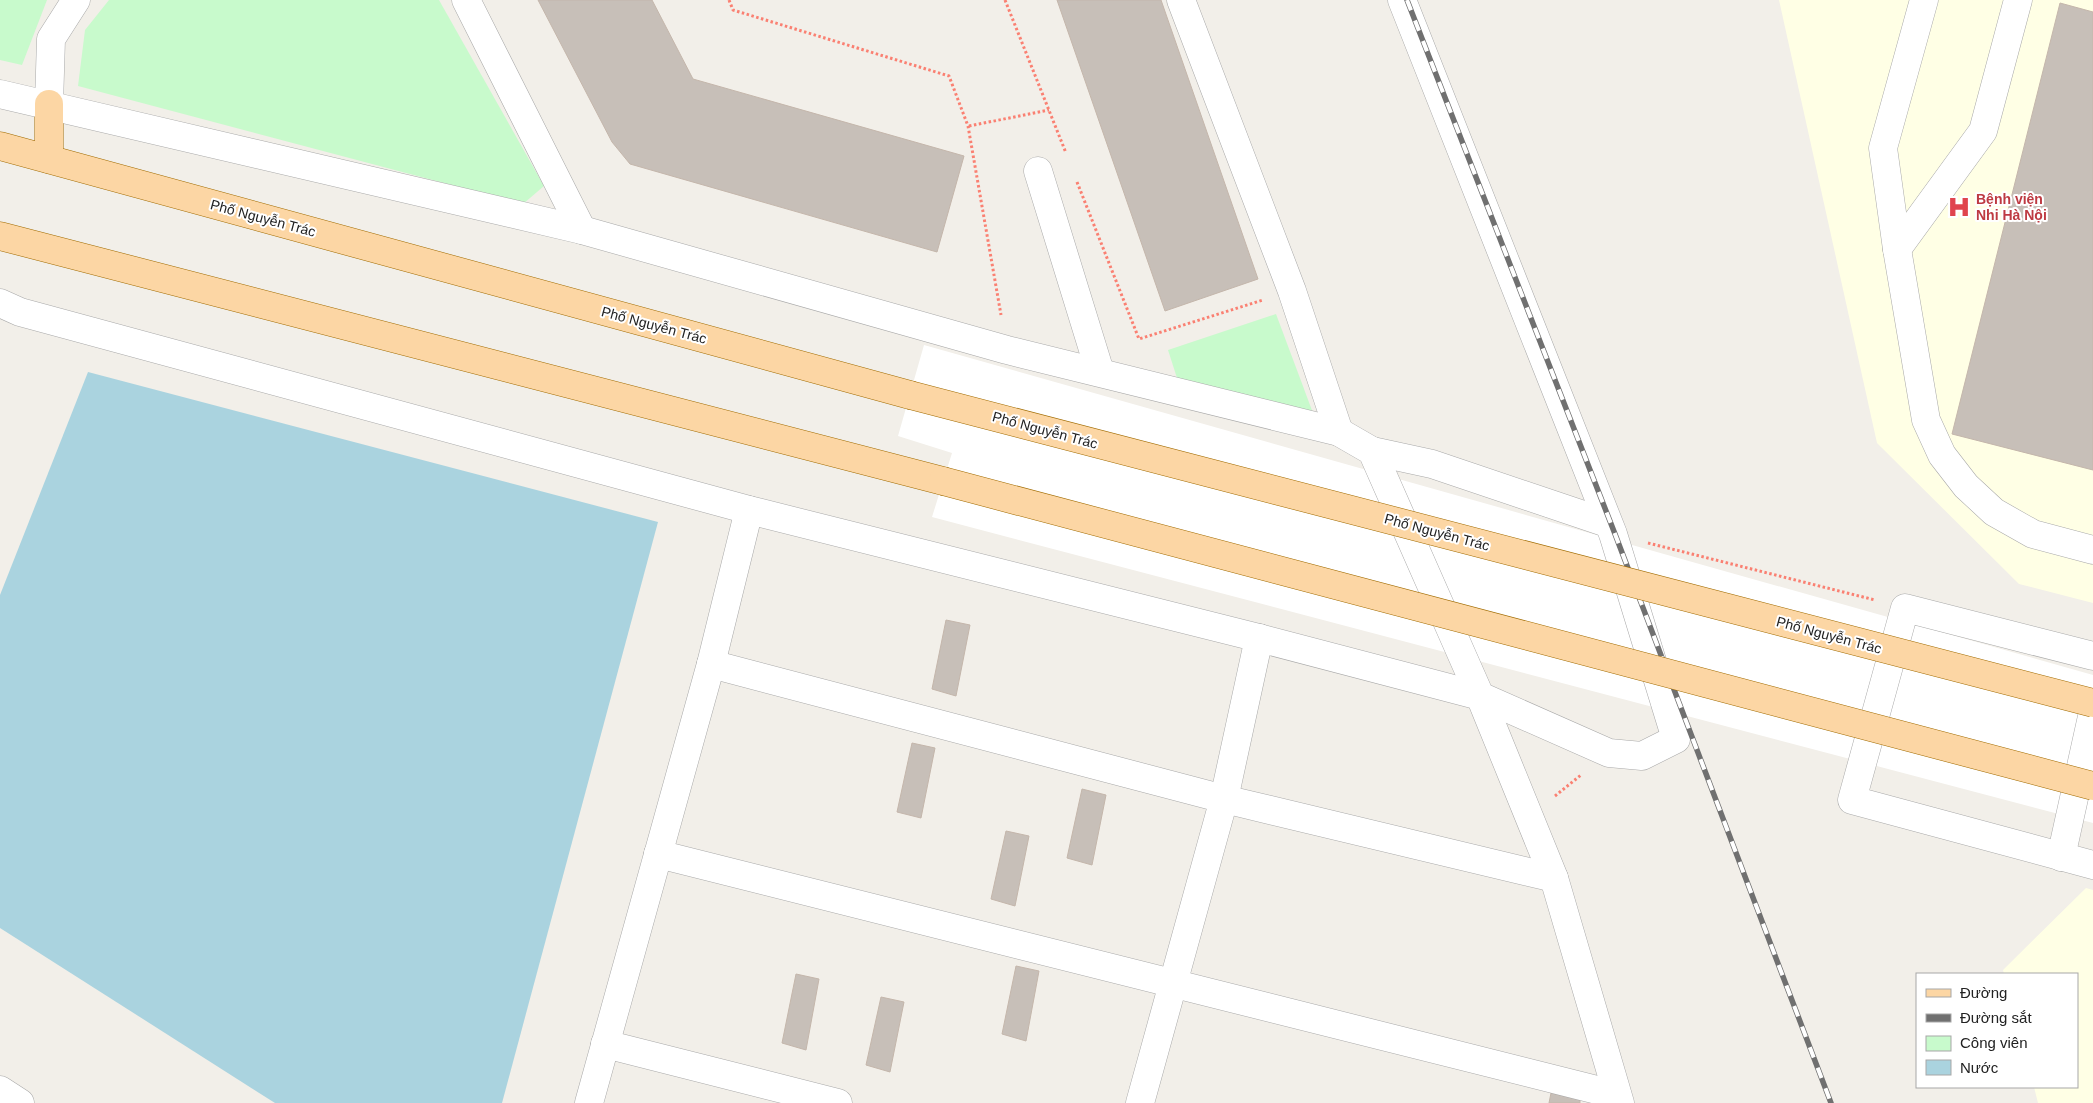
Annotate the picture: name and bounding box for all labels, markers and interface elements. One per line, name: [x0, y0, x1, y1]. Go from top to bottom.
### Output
place label: Bệnh viện Nhi Hà Nội: [1976, 191, 2047, 223]
hospital icon: Bệnh viện Nhi Hà Nội: [1946, 194, 1972, 220]
street label: Phố Nguyễn Trác: [209, 196, 317, 240]
street label: Phố Nguyễn Trác: [600, 303, 708, 347]
street label: Phố Nguyễn Trác: [991, 408, 1099, 452]
street label: Phố Nguyễn Trác: [1383, 510, 1491, 554]
street label: Phố Nguyễn Trác: [1775, 613, 1883, 657]
legend: [1916, 973, 2078, 1088]
text: Đường: [1960, 984, 2007, 1001]
text: Đường sắt: [1960, 1009, 2032, 1026]
text: Công viên: [1960, 1034, 2028, 1051]
text: Nước: [1960, 1059, 1999, 1076]

